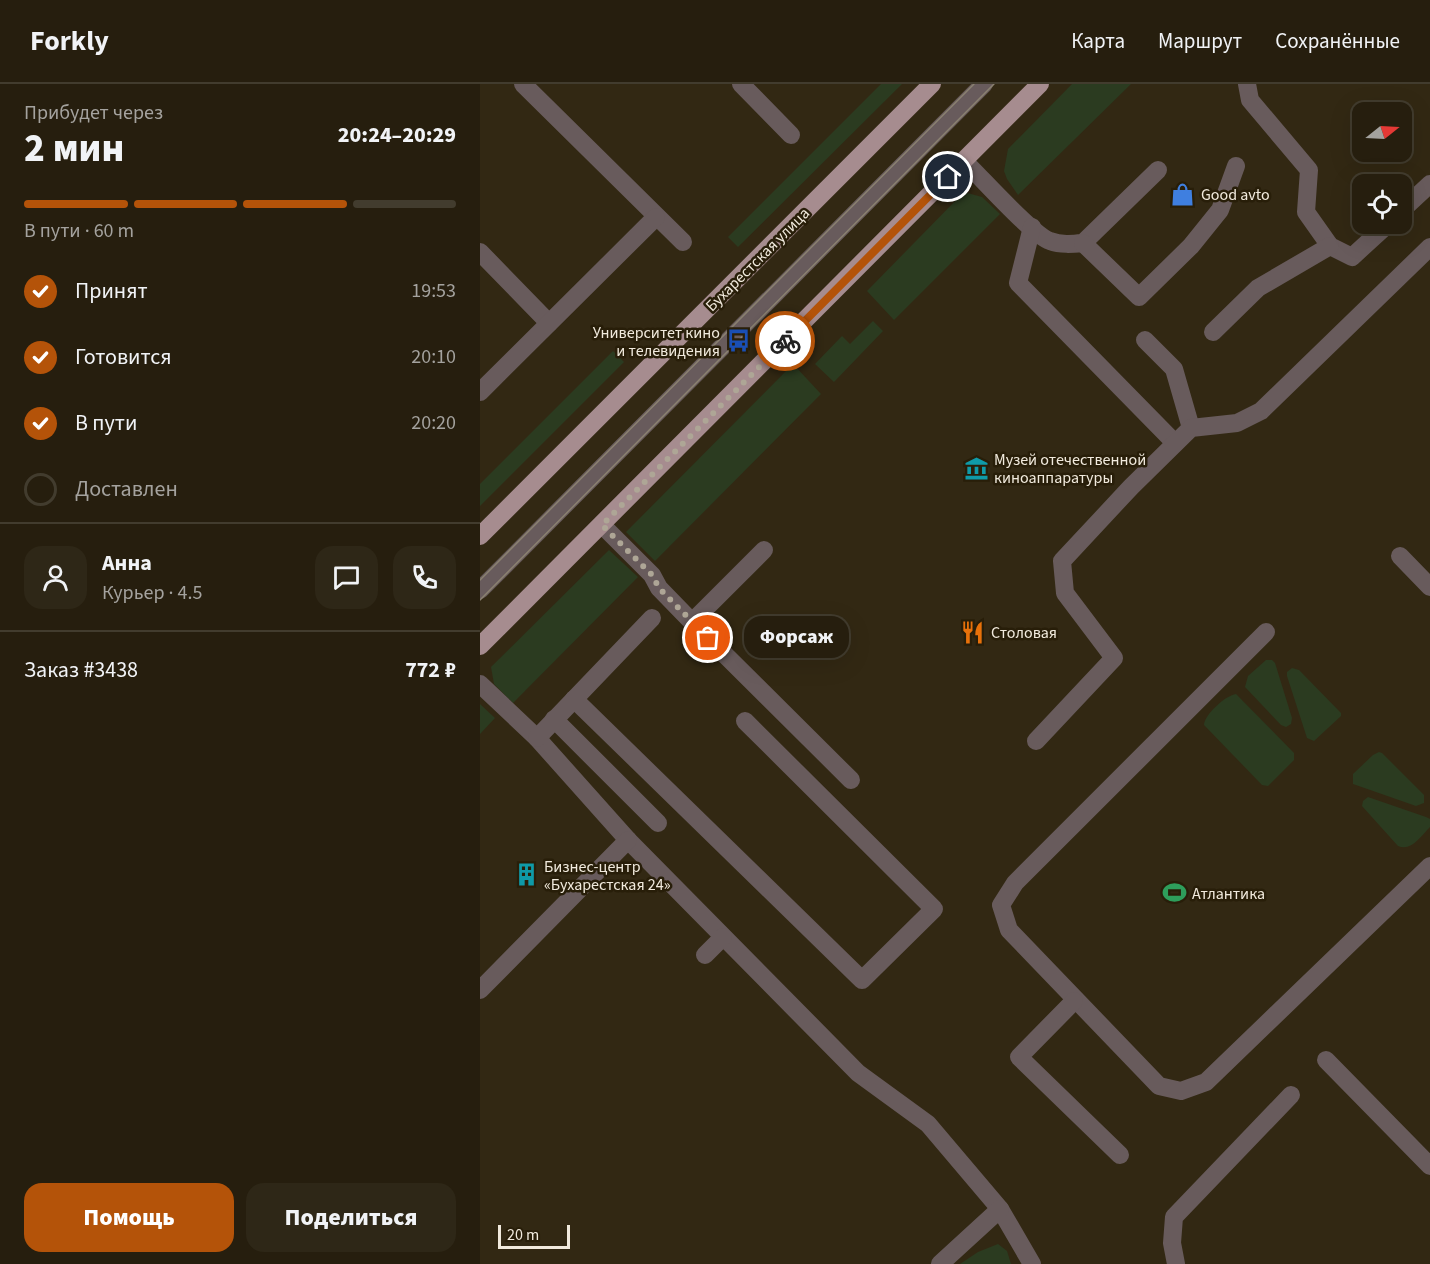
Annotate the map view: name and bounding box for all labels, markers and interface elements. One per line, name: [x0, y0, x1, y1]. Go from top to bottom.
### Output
text: Forkly: [30, 21, 109, 61]
text: Карта: [1071, 26, 1125, 56]
text: Маршрут: [1158, 26, 1242, 56]
text: Сохранённые: [1275, 26, 1400, 56]
text: Прибудет через: [24, 99, 163, 127]
north arrow: [1352, 102, 1412, 162]
map controls: [1352, 102, 1412, 234]
text: 20:24–20:29: [338, 119, 456, 151]
text: 2 мин: [24, 121, 124, 177]
pin: [922, 151, 973, 202]
icon: home: [931, 160, 964, 193]
button: locate: [1352, 174, 1412, 234]
shop icon: Good avto: [1170, 181, 1196, 207]
place label: Good avto: [1201, 184, 1270, 206]
street label: Бухарестская улица: [701, 203, 815, 317]
text: В пути · 60 m: [24, 217, 134, 245]
icon: check: [24, 275, 57, 308]
text: Принят: [75, 275, 148, 307]
text: 19:53: [411, 277, 456, 305]
courier: [755, 311, 815, 371]
place label: Университет кино и телевидения: [593, 322, 720, 362]
icon: bike: [769, 325, 802, 358]
bus stop icon: Университет кино и телевидения: [725, 328, 751, 354]
icon: check: [24, 341, 57, 374]
text: Готовится: [75, 341, 172, 373]
text: 20:10: [411, 343, 456, 371]
icon: check: [24, 407, 57, 440]
text: В пути: [75, 407, 137, 439]
text: 20:20: [411, 409, 456, 437]
place label: Музей отечественной киноаппаратуры: [994, 449, 1146, 489]
museum icon: Музей отечественной киноаппаратуры: [963, 455, 989, 481]
text: Доставлен: [75, 473, 178, 505]
button: person: [24, 546, 87, 609]
button: chat: [315, 546, 378, 609]
button: phone: [393, 546, 456, 609]
text: Анна: [102, 547, 152, 579]
text: Курьер · 4.5: [102, 579, 202, 607]
pin: [682, 612, 733, 663]
callout: Форсаж: [744, 617, 849, 659]
restaurant icon: Столовая: [960, 619, 986, 645]
icon: bag: [691, 621, 724, 654]
place label: Столовая: [991, 622, 1057, 644]
text: Форсаж: [760, 623, 833, 651]
text: Заказ #3438: [24, 654, 138, 686]
text: 772 ₽: [405, 654, 456, 686]
place label: Бизнес-центр «Бухарестская 24»: [544, 856, 671, 896]
building icon: Бизнес-центр «Бухарестская 24»: [513, 862, 539, 888]
sports icon: Атлантика: [1161, 880, 1187, 906]
place label: Атлантика: [1192, 883, 1265, 905]
button: Помощь: [24, 1183, 234, 1252]
button: Поделиться: [246, 1183, 456, 1252]
scale bar: [498, 1222, 570, 1250]
text: 20 m: [507, 1224, 539, 1246]

